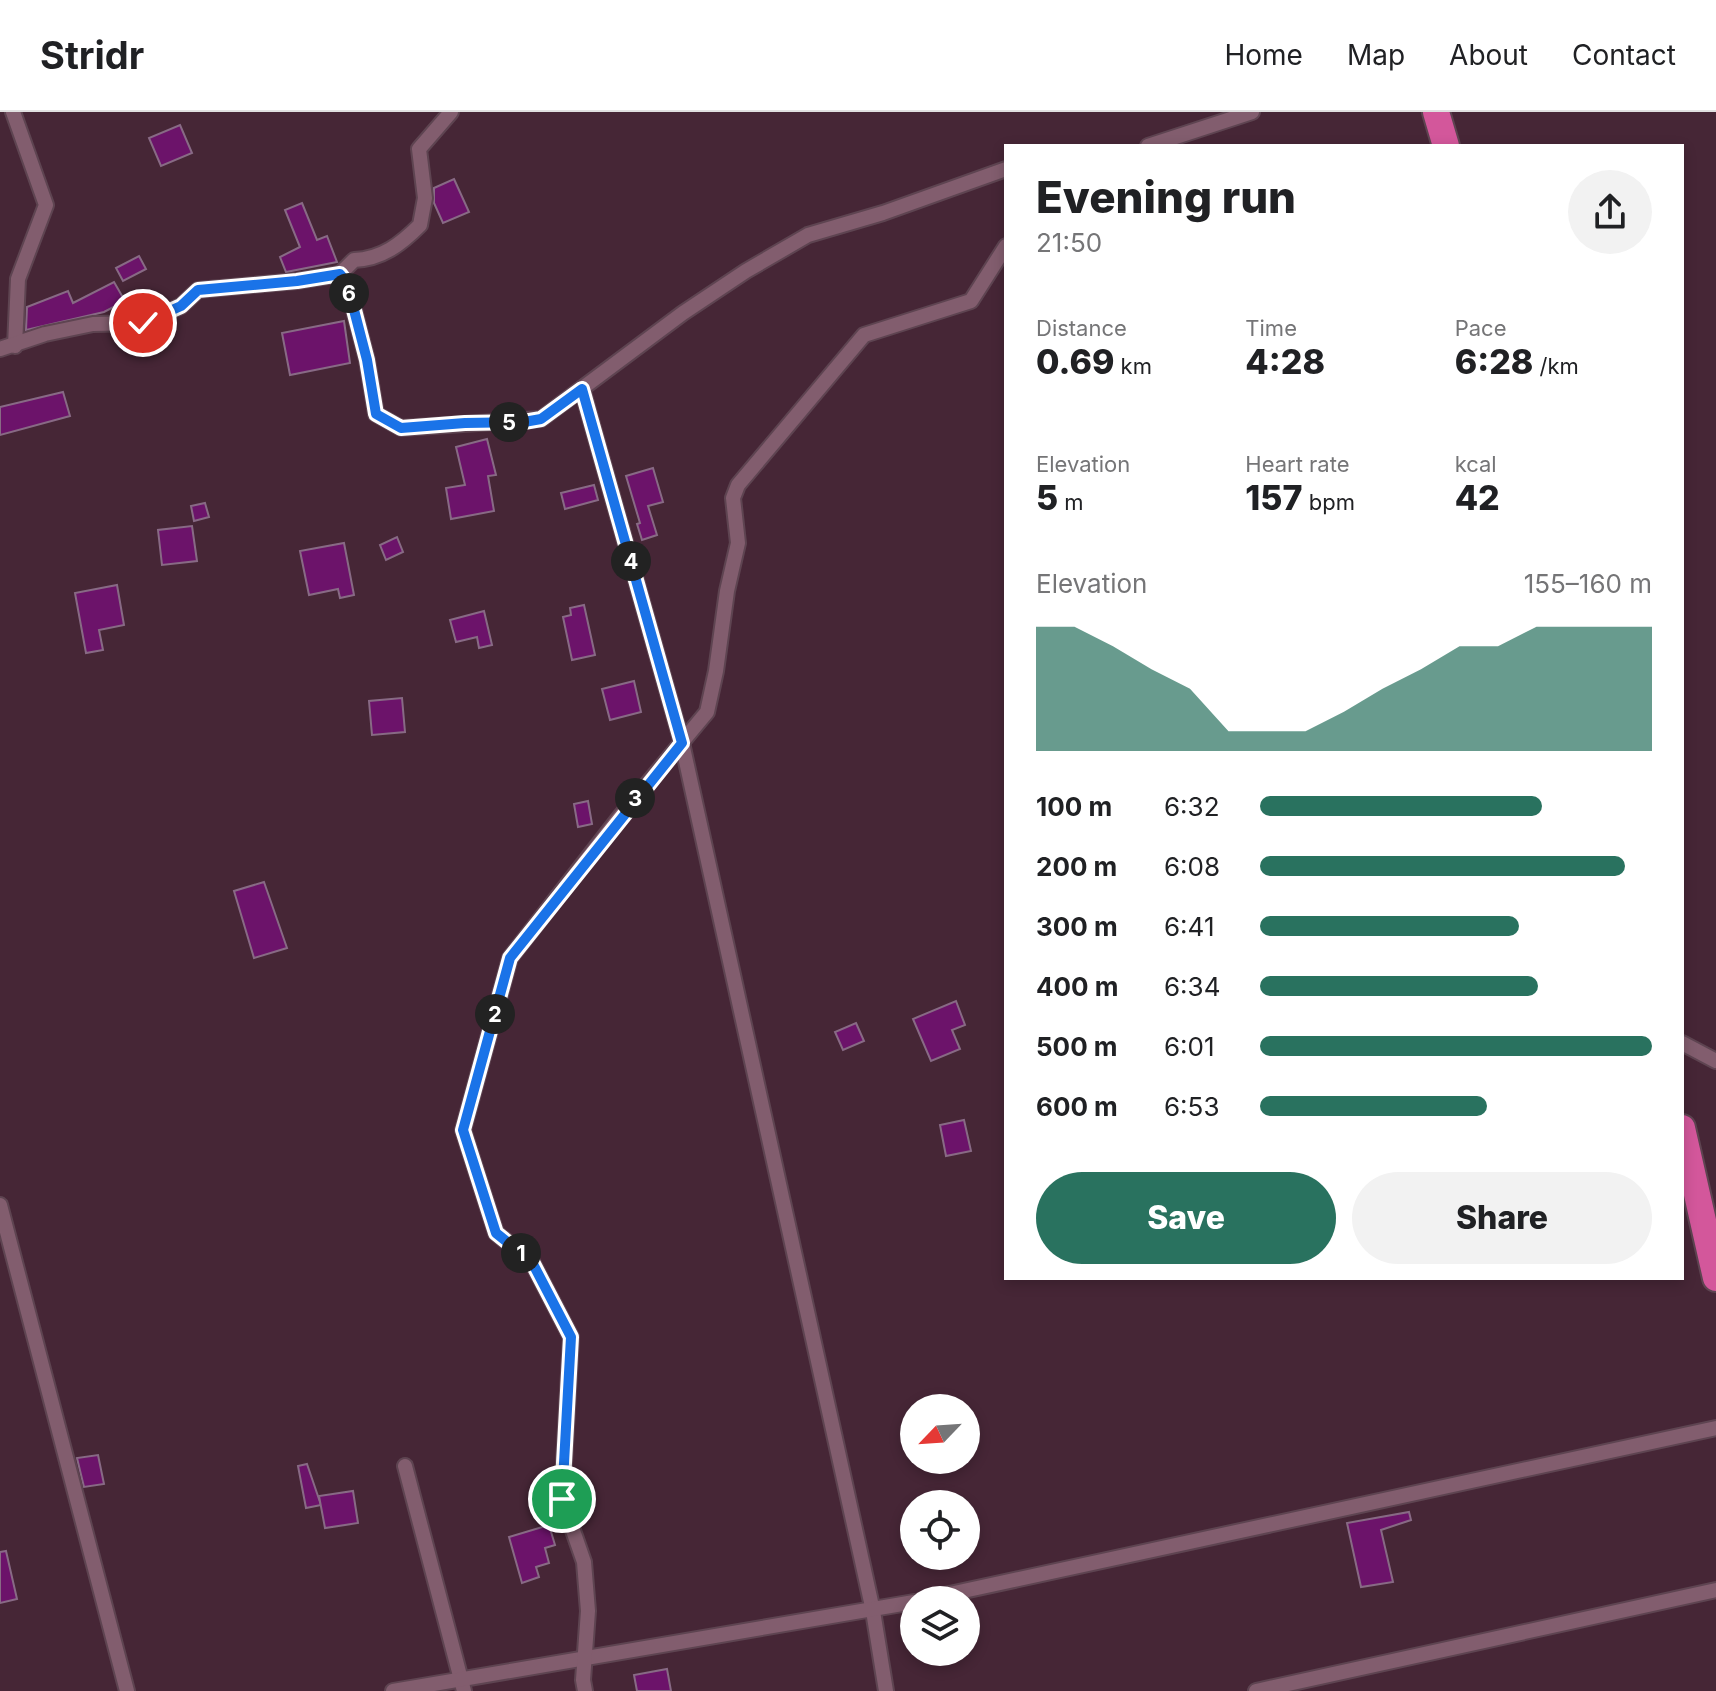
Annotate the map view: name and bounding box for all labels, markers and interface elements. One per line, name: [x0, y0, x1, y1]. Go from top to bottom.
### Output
text: Stridr: [40, 32, 144, 78]
text: Home: [1224, 38, 1303, 72]
text: Map: [1347, 38, 1405, 72]
text: About: [1449, 38, 1528, 72]
text: Contact: [1572, 38, 1676, 72]
text: Evening run: [1036, 170, 1296, 224]
button: share: [1568, 170, 1652, 254]
text: 21:50: [1036, 227, 1102, 258]
pin: 6: [329, 273, 369, 313]
text: 6: [342, 280, 356, 306]
pin: [109, 289, 177, 357]
icon: check: [121, 301, 165, 345]
text: Distance: [1036, 315, 1127, 341]
text: Time: [1245, 315, 1297, 341]
text: Pace: [1455, 315, 1506, 341]
text: 0.69: [1036, 341, 1114, 382]
text: 4:28: [1245, 341, 1325, 382]
text: 6:28: [1455, 341, 1533, 382]
text: km: [1114, 353, 1152, 379]
text: /km: [1533, 353, 1579, 379]
pin: 5: [489, 402, 529, 442]
text: 5: [502, 409, 516, 435]
text: Elevation: [1036, 451, 1130, 477]
text: Heart rate: [1245, 451, 1350, 477]
text: kcal: [1455, 451, 1497, 477]
text: 5: [1036, 477, 1058, 518]
text: 157: [1245, 477, 1303, 518]
text: 42: [1455, 477, 1500, 518]
text: m: [1058, 489, 1084, 515]
text: bpm: [1303, 489, 1355, 515]
pin: 4: [611, 541, 651, 581]
text: 4: [624, 548, 638, 574]
text: Elevation: [1036, 568, 1147, 599]
text: 155–160 m: [1524, 568, 1652, 599]
pin: 3: [615, 778, 655, 818]
text: 3: [628, 785, 642, 811]
text: 100 m: [1036, 791, 1112, 822]
text: 6:32: [1164, 791, 1220, 822]
text: 200 m: [1036, 851, 1117, 882]
text: 6:08: [1164, 851, 1220, 882]
text: 300 m: [1036, 911, 1118, 942]
text: 6:41: [1164, 911, 1214, 942]
text: 400 m: [1036, 971, 1119, 1002]
text: 6:34: [1164, 971, 1220, 1002]
pin: 2: [475, 994, 515, 1034]
text: 2: [488, 1001, 502, 1027]
text: 500 m: [1036, 1031, 1118, 1062]
text: 6:01: [1164, 1031, 1215, 1062]
text: 600 m: [1036, 1091, 1118, 1122]
text: 6:53: [1164, 1091, 1219, 1122]
button: Save: [1036, 1172, 1336, 1264]
button: Share: [1352, 1172, 1652, 1264]
pin: 1: [501, 1233, 541, 1273]
text: 1: [516, 1240, 526, 1266]
north arrow: [900, 1394, 980, 1474]
map controls: [900, 1394, 980, 1666]
pin: [528, 1465, 596, 1533]
icon: arrive: [540, 1477, 584, 1521]
button: locate: [900, 1490, 980, 1570]
button: layers: [900, 1586, 980, 1666]

